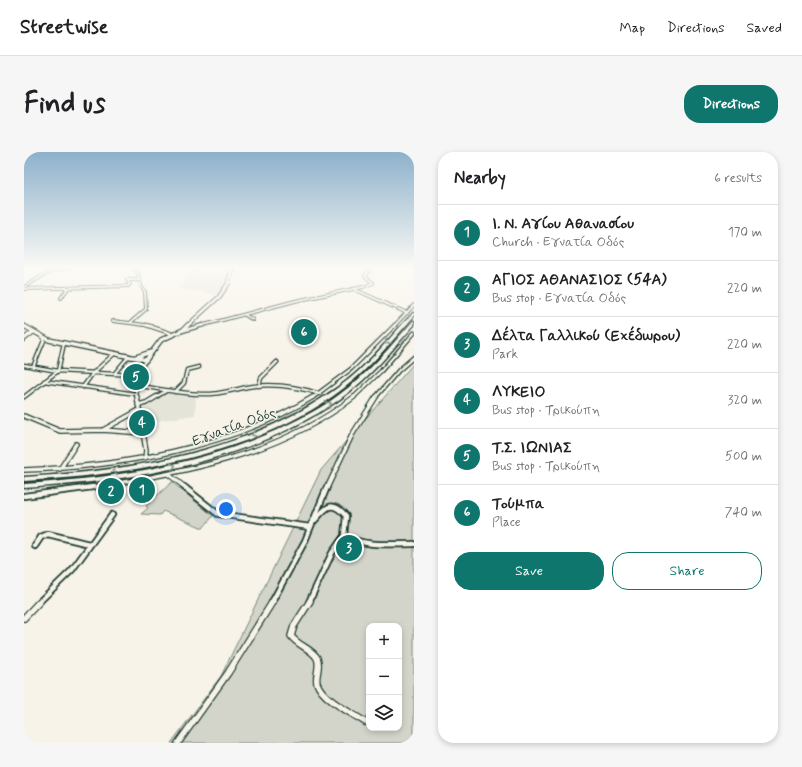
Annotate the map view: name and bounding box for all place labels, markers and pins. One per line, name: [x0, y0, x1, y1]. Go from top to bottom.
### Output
pin: 6: [291, 317, 317, 347]
pin: 5: [123, 362, 149, 392]
pin: 4: [129, 408, 155, 438]
pin: 1: [129, 475, 155, 505]
pin: 2: [98, 476, 124, 506]
pin: 3: [336, 533, 362, 563]

